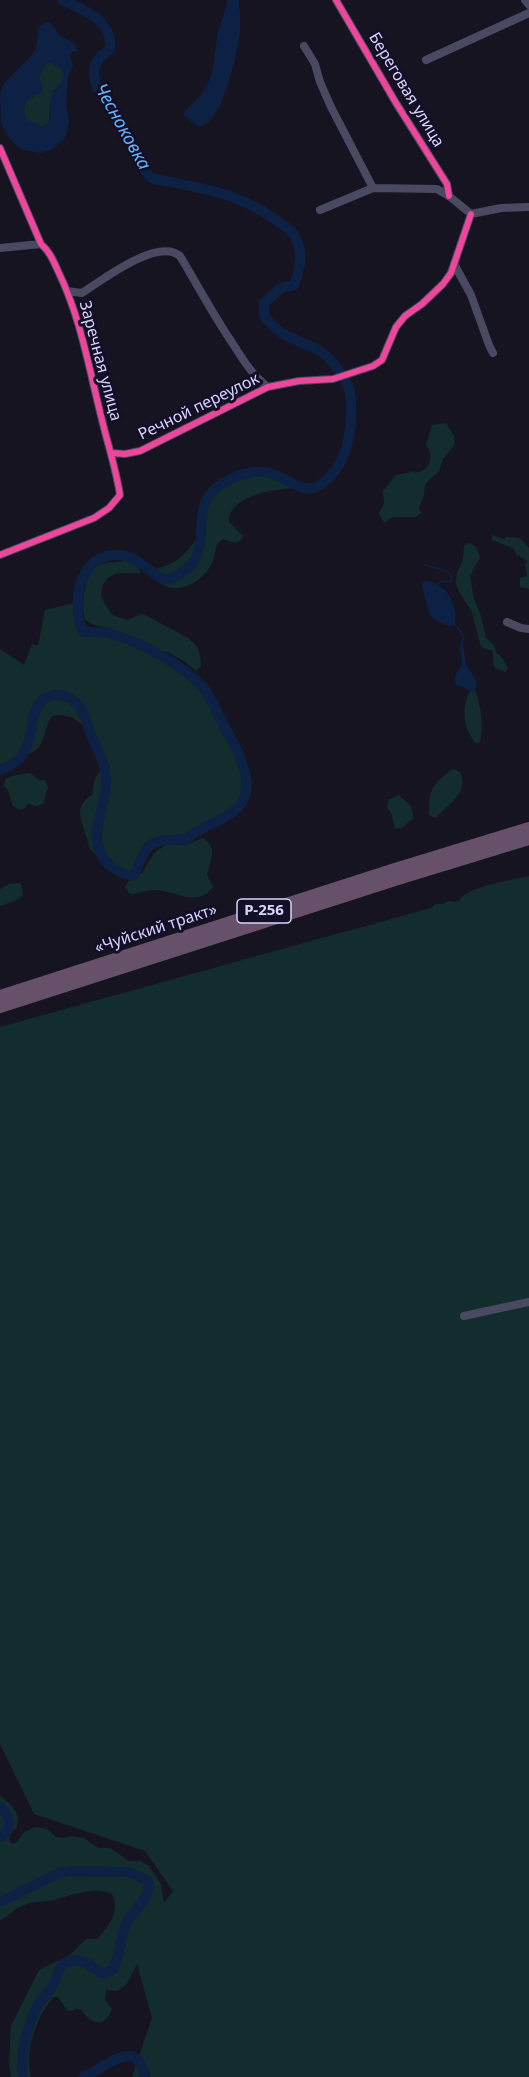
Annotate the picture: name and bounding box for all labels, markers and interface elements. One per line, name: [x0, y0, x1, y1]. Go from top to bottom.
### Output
street label: Береговая улица: [364, 29, 448, 151]
water label: Чесноковка: [89, 80, 155, 174]
street label: Заречная улица: [75, 299, 125, 423]
street label: Речной переулок: [135, 369, 263, 445]
road number: Р-256: [237, 899, 291, 923]
street label: «Чуйский тракт»: [92, 900, 220, 958]

